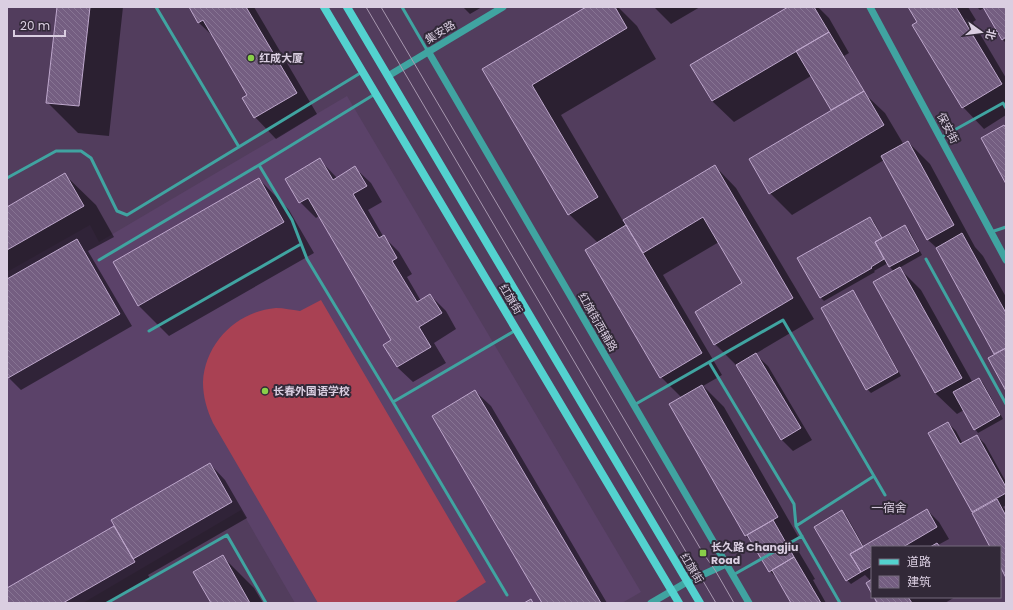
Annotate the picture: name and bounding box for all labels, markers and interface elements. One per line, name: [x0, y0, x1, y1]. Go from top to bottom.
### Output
scale bar: [14, 12, 65, 38]
north arrow: [961, 12, 1001, 52]
text: 20 m: [20, 17, 50, 34]
street label: 集安路: [422, 17, 458, 47]
text: 北: [982, 27, 1000, 42]
place label: 红成大厦: [259, 50, 303, 66]
marker: 红成大厦: [246, 53, 256, 63]
street label: 保安街: [933, 110, 963, 146]
street label: 红旗街: [496, 281, 526, 317]
street label: 红旗街西辅路: [575, 289, 621, 355]
place label: 长春外国语学校: [273, 383, 350, 399]
marker: 长春外国语学校: [260, 386, 270, 396]
district label: 一宿舍: [871, 499, 907, 516]
place label: 长久路 Changjiu Road: [711, 539, 798, 568]
legend: [871, 546, 1001, 598]
marker: 长久路 Changjiu Road: [698, 548, 708, 558]
street label: 红旗街: [677, 550, 707, 586]
text: 道路: [907, 553, 931, 570]
text: 建筑: [907, 573, 931, 590]

